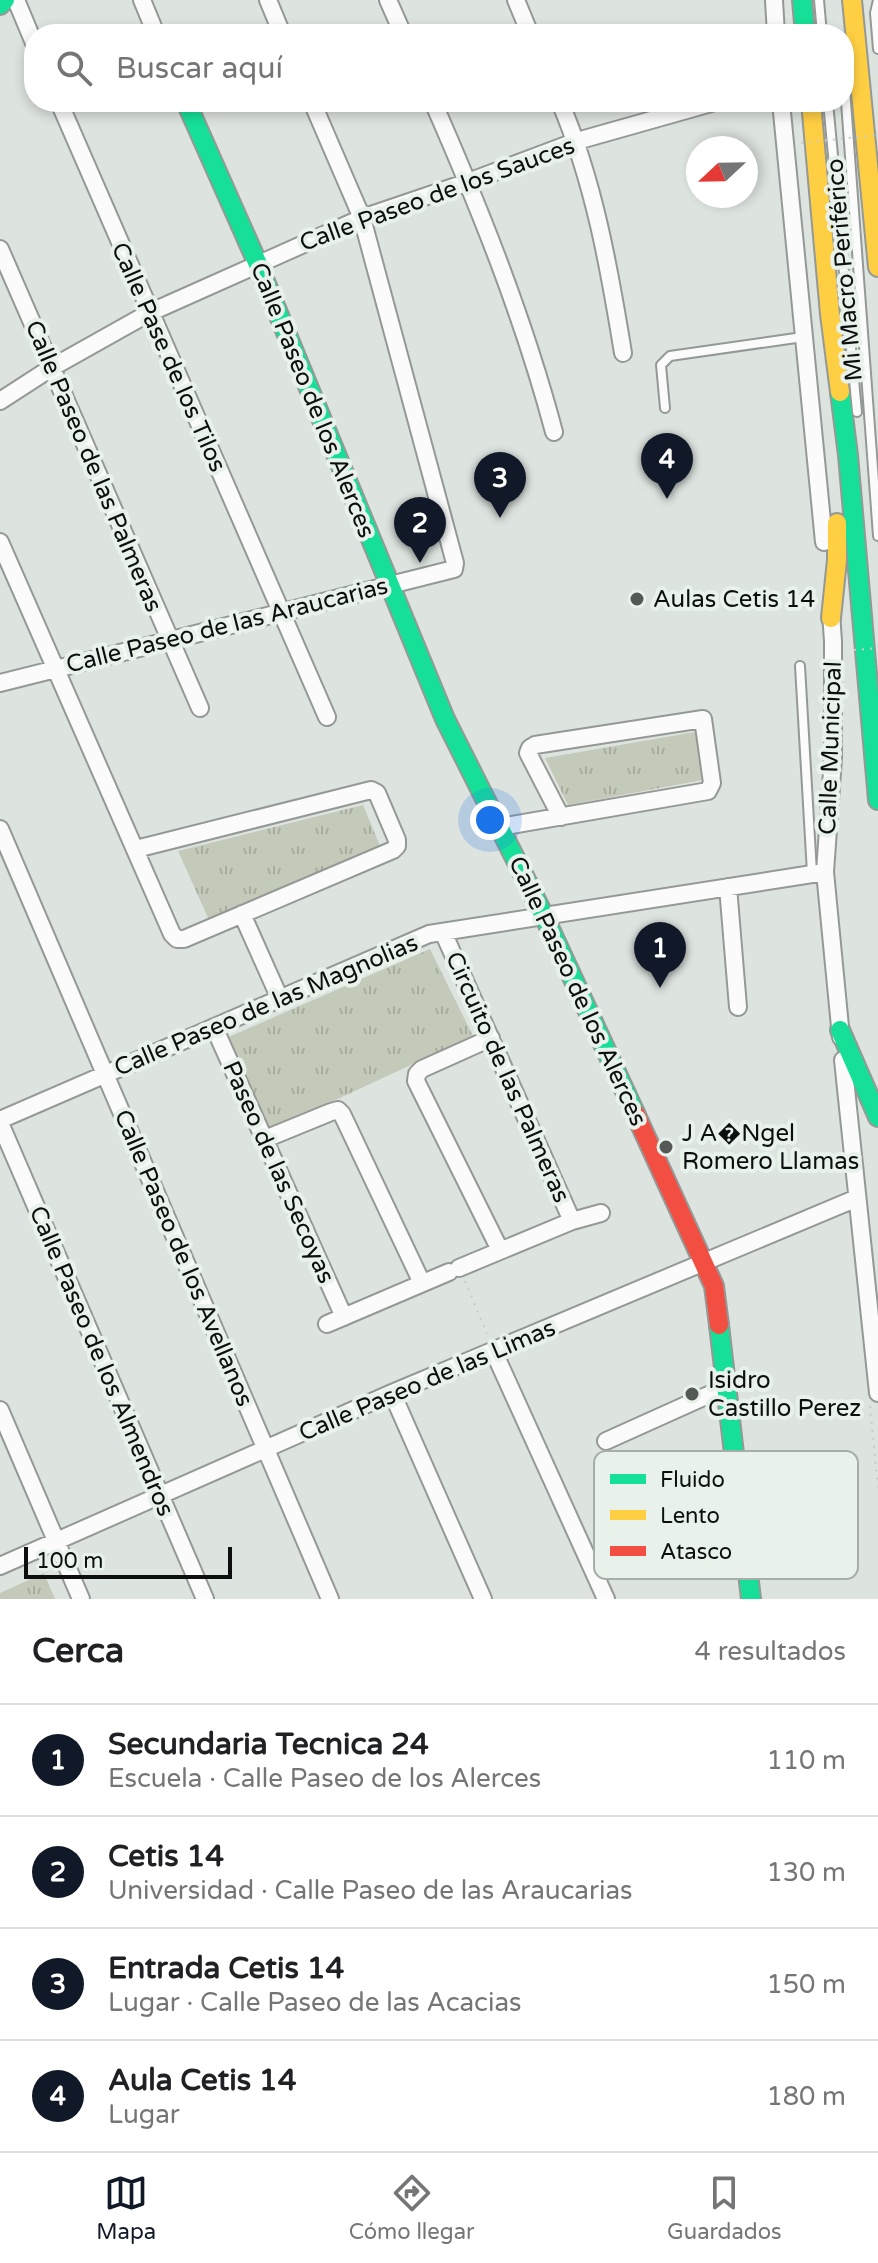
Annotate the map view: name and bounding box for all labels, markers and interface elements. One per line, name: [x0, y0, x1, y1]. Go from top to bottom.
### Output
search box: [24, 24, 854, 112]
icon: search: [52, 46, 96, 90]
text: Buscar aquí: [116, 50, 283, 87]
street label: Calle Paseo de los Sauces: [296, 131, 579, 258]
north arrow: [686, 136, 758, 208]
street label: Mi Macro Periférico: [820, 157, 869, 382]
street label: Calle Pase de los Tilos: [105, 238, 232, 476]
street label: Calle Paseo de los Alerces: [244, 258, 381, 542]
street label: Calle Paseo de las Palmeras: [19, 316, 168, 616]
pin: 4: [641, 433, 693, 499]
pin: 3: [474, 452, 526, 518]
pin: 2: [394, 497, 446, 563]
street label: Calle Paseo de las Araucarias: [63, 571, 391, 680]
place label: Aulas Cetis 14: [653, 585, 815, 614]
marker: Aulas Cetis 14: [628, 590, 646, 608]
street label: Calle Municipal: [813, 661, 848, 835]
your location: [470, 800, 510, 840]
street label: Calle Paseo de los Alerces: [502, 852, 653, 1131]
pin: 1: [634, 922, 686, 988]
street label: Calle Paseo de las Magnolias: [110, 928, 422, 1083]
street label: Circuito de las Palmeras: [439, 947, 576, 1207]
street label: Paseo de las Secoyas: [216, 1057, 341, 1288]
street label: Calle Paseo de los Avellanos: [108, 1105, 259, 1411]
place label: J A�Ngel Romero Llamas: [682, 1119, 859, 1176]
marker: J A�Ngel Romero Llamas: [657, 1138, 675, 1156]
street label: Calle Paseo de los Almendros: [23, 1202, 180, 1521]
street label: Calle Paseo de las Limas: [295, 1313, 560, 1448]
place label: Isidro Castillo Perez: [708, 1366, 861, 1423]
marker: Isidro Castillo Perez: [683, 1385, 701, 1403]
legend: [594, 1451, 858, 1579]
text: Fluido: [660, 1467, 725, 1493]
text: Lento: [660, 1503, 720, 1529]
text: Atasco: [660, 1539, 732, 1565]
scale bar: [24, 1543, 232, 1579]
text: 100 m: [36, 1548, 103, 1574]
text: Cerca: [32, 1631, 124, 1672]
text: 4 resultados: [695, 1636, 846, 1667]
text: Secundaria Tecnica 24: [108, 1726, 429, 1763]
text: 1: [50, 1745, 66, 1776]
text: 110 m: [766, 1745, 846, 1776]
text: Escuela · Calle Paseo de los Alerces: [108, 1763, 541, 1794]
text: Cetis 14: [108, 1838, 224, 1875]
text: 2: [50, 1857, 66, 1888]
text: 130 m: [766, 1857, 846, 1888]
text: Universidad · Calle Paseo de las Araucarias: [108, 1875, 633, 1906]
text: Entrada Cetis 14: [108, 1950, 344, 1987]
text: 3: [50, 1969, 66, 2000]
text: 150 m: [766, 1969, 846, 2000]
text: Lugar · Calle Paseo de las Acacias: [108, 1987, 522, 2018]
text: Aula Cetis 14: [108, 2062, 297, 2099]
text: 4: [50, 2081, 66, 2112]
text: 180 m: [766, 2081, 846, 2112]
text: Lugar: [108, 2099, 180, 2130]
tab: Mapa: [96, 2171, 156, 2245]
tab: Cómo llegar: [349, 2171, 474, 2245]
tab: Guardados: [667, 2171, 782, 2245]

